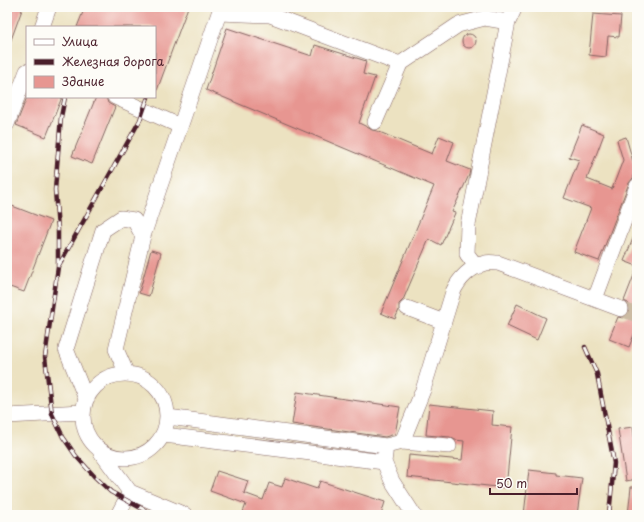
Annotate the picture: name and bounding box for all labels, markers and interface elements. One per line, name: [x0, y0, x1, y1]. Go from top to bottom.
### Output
legend: [26, 26, 156, 98]
text: Улица: [62, 32, 98, 50]
text: Железная дорога: [62, 52, 165, 70]
text: Здание: [62, 72, 104, 90]
scale bar: [490, 470, 577, 496]
text: 50 m: [496, 474, 527, 492]

